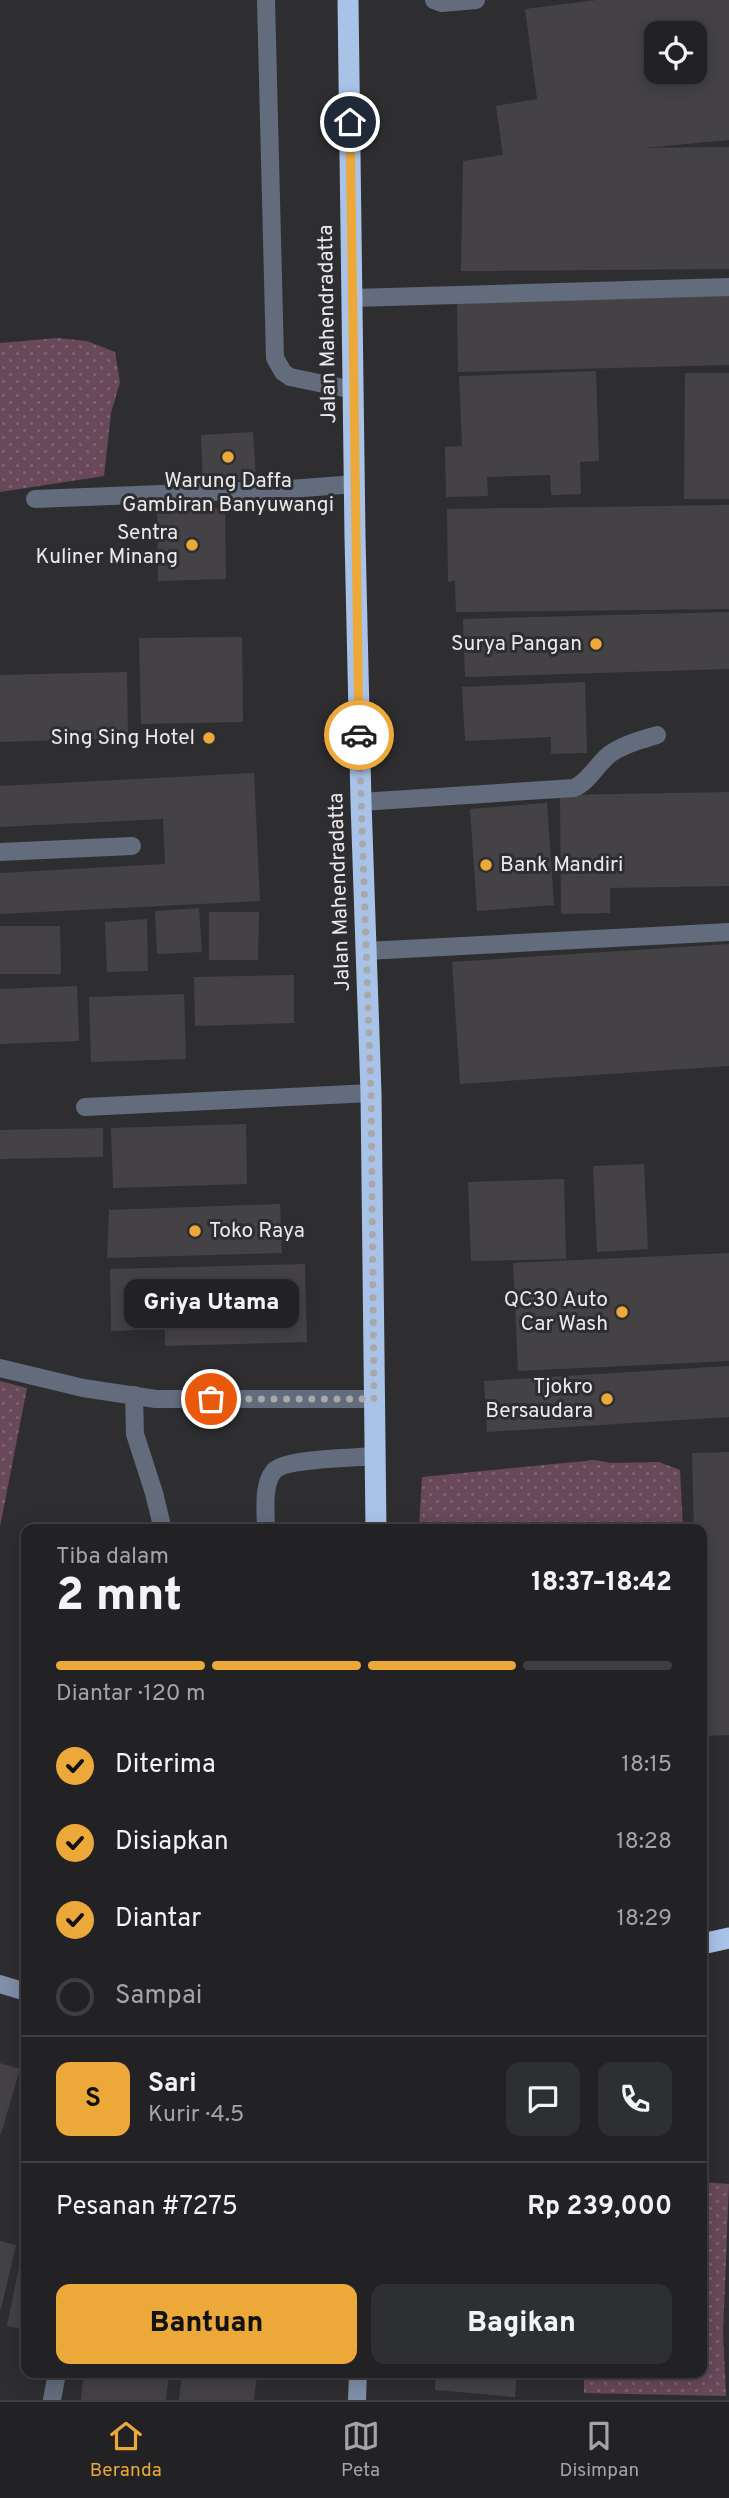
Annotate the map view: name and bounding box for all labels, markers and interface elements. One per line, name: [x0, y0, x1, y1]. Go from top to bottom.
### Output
map controls: [644, 21, 707, 84]
button: locate: [644, 21, 707, 84]
pin: [320, 92, 380, 152]
icon: home: [331, 103, 369, 141]
street label: Jalan Mahendradatta: [313, 224, 343, 424]
marker: Warung Daffa Gambiran Banyuwangi: [220, 449, 236, 465]
place label: Warung Daffa Gambiran Banyuwangi: [122, 468, 334, 519]
place label: Sentra Kuliner Minang: [35, 520, 178, 571]
marker: Sentra Kuliner Minang: [184, 537, 200, 553]
place label: Surya Pangan: [451, 631, 582, 658]
marker: Surya Pangan: [588, 636, 604, 652]
courier: [324, 700, 394, 770]
icon: car: [340, 716, 378, 754]
place label: Sing Sing Hotel: [51, 725, 195, 752]
marker: Sing Sing Hotel: [201, 730, 217, 746]
street label: Jalan Mahendradatta: [323, 792, 357, 992]
place label: Bank Mandiri: [500, 852, 623, 879]
marker: Bank Mandiri: [478, 857, 494, 873]
place label: Toko Raya: [209, 1218, 305, 1245]
marker: Toko Raya: [187, 1223, 203, 1239]
callout: Griya Utama: [124, 1280, 298, 1329]
place label: QC30 Auto Car Wash: [504, 1287, 608, 1338]
text: Griya Utama: [144, 1289, 279, 1318]
marker: QC30 Auto Car Wash: [614, 1304, 630, 1320]
pin: [181, 1369, 241, 1429]
place label: Tjokro Bersaudara: [485, 1374, 593, 1425]
icon: bag: [192, 1380, 230, 1418]
marker: Tjokro Bersaudara: [599, 1391, 615, 1407]
text: Tiba dalam: [56, 1543, 169, 1572]
text: 18:37–18:42: [531, 1567, 672, 1600]
text: 2 mnt: [56, 1568, 182, 1627]
text: Diantar · 120 m: [56, 1680, 205, 1709]
icon: check: [56, 1747, 94, 1785]
text: Diterima: [115, 1749, 216, 1782]
text: 18:15: [621, 1751, 672, 1780]
icon: check: [56, 1824, 94, 1862]
text: Disiapkan: [115, 1826, 229, 1859]
text: 18:28: [616, 1828, 672, 1857]
icon: check: [56, 1901, 94, 1939]
text: Diantar: [115, 1903, 201, 1936]
text: 18:29: [616, 1905, 672, 1934]
text: Sampai: [115, 1980, 202, 2013]
button: chat: [506, 2062, 580, 2136]
button: phone: [598, 2062, 672, 2136]
text: Sari: [148, 2068, 197, 2101]
text: S: [85, 2083, 101, 2116]
text: Kurir · 4.5: [148, 2101, 244, 2130]
text: Pesanan #7275: [56, 2191, 238, 2224]
text: Rp 239,000: [527, 2191, 672, 2224]
button: Bantuan: [56, 2284, 357, 2364]
button: Bagikan: [371, 2284, 672, 2364]
tab: Beranda: [90, 2417, 162, 2483]
tab: Peta: [341, 2417, 380, 2483]
tab: Disimpan: [559, 2417, 639, 2483]

